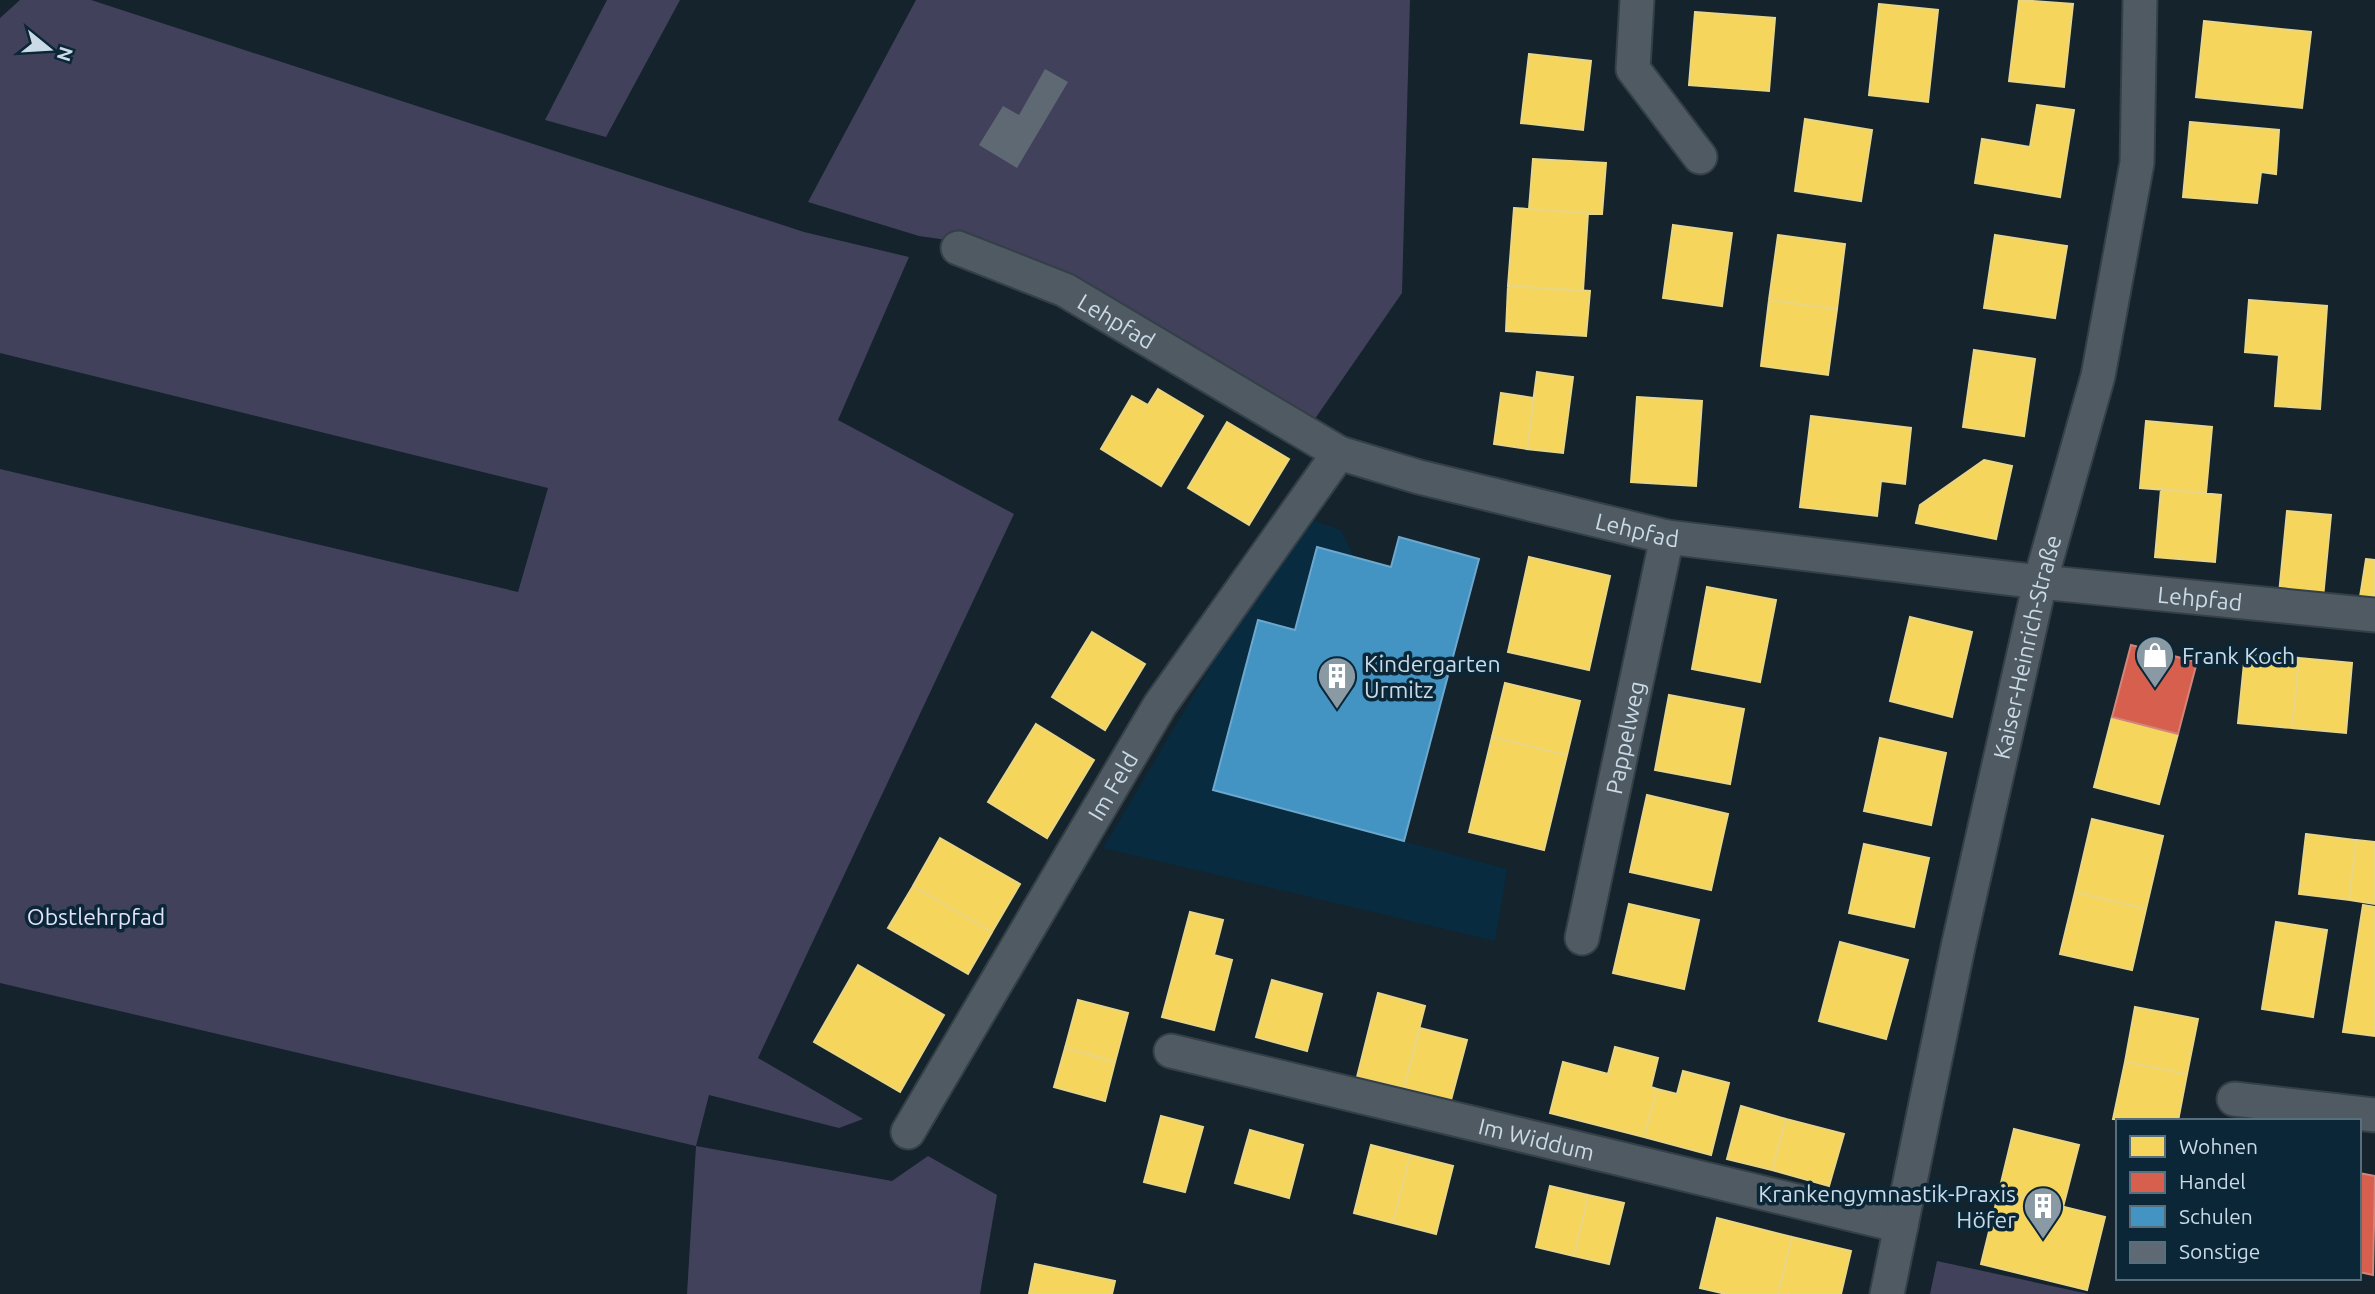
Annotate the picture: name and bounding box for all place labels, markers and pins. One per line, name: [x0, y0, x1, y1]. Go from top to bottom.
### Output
shop icon: Frank Koch: [2134, 634, 2176, 689]
place label: Frank Koch: [2182, 643, 2295, 668]
place label: Kindergarten Urmitz: [1364, 651, 1501, 702]
building icon: Kindergarten Urmitz: [1316, 655, 1358, 710]
place label: Krankengymnastik-Praxis Höfer: [1758, 1181, 2016, 1232]
building icon: Krankengymnastik-Praxis Höfer: [2022, 1185, 2064, 1240]

